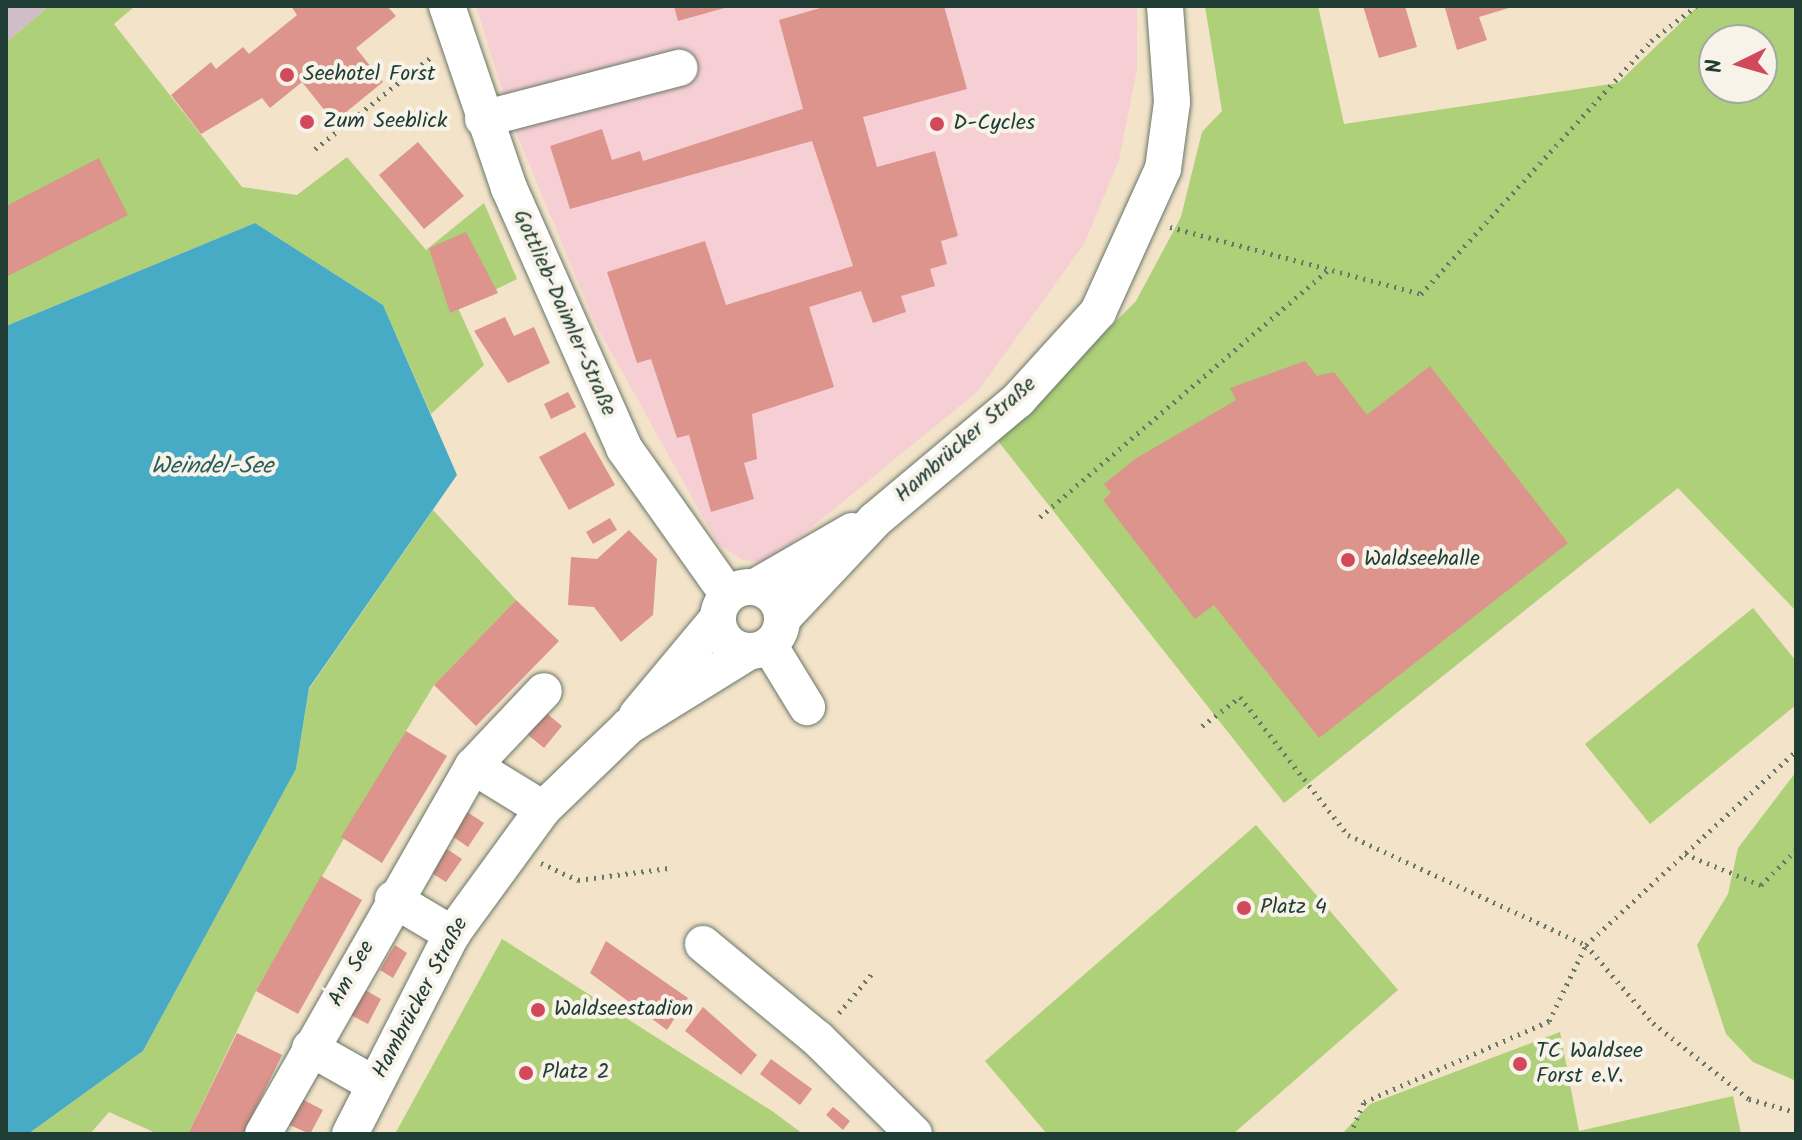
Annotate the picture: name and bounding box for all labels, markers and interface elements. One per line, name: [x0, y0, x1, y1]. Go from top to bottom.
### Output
north arrow: [1698, 24, 1778, 104]
text: N: [1698, 58, 1734, 74]
place label: Seehotel Forst: [303, 62, 436, 88]
marker: Seehotel Forst: [278, 66, 296, 84]
place label: Zum Seeblick: [323, 109, 447, 135]
place label: D-Cycles: [953, 111, 1035, 137]
marker: Zum Seeblick: [298, 113, 316, 131]
marker: D-Cycles: [928, 115, 946, 133]
street label: Gottlieb-Daimler-Straße: [507, 206, 621, 420]
street label: Hambrücker Straße: [890, 371, 1042, 509]
water label: Weindel-See: [151, 453, 273, 481]
place label: Waldseehalle: [1364, 547, 1480, 573]
marker: Waldseehalle: [1339, 551, 1357, 569]
place label: Platz 4: [1260, 895, 1327, 921]
marker: Platz 4: [1235, 899, 1253, 917]
street label: Hambrücker Straße: [367, 913, 475, 1083]
street label: Am See: [323, 936, 381, 1012]
place label: Waldseestadion: [554, 997, 693, 1023]
marker: Waldseestadion: [529, 1001, 547, 1019]
place label: TC Waldsee Forst e.V.: [1536, 1038, 1643, 1090]
marker: TC Waldsee Forst e.V.: [1511, 1055, 1529, 1073]
place label: Platz 2: [542, 1060, 609, 1086]
marker: Platz 2: [517, 1064, 535, 1082]

